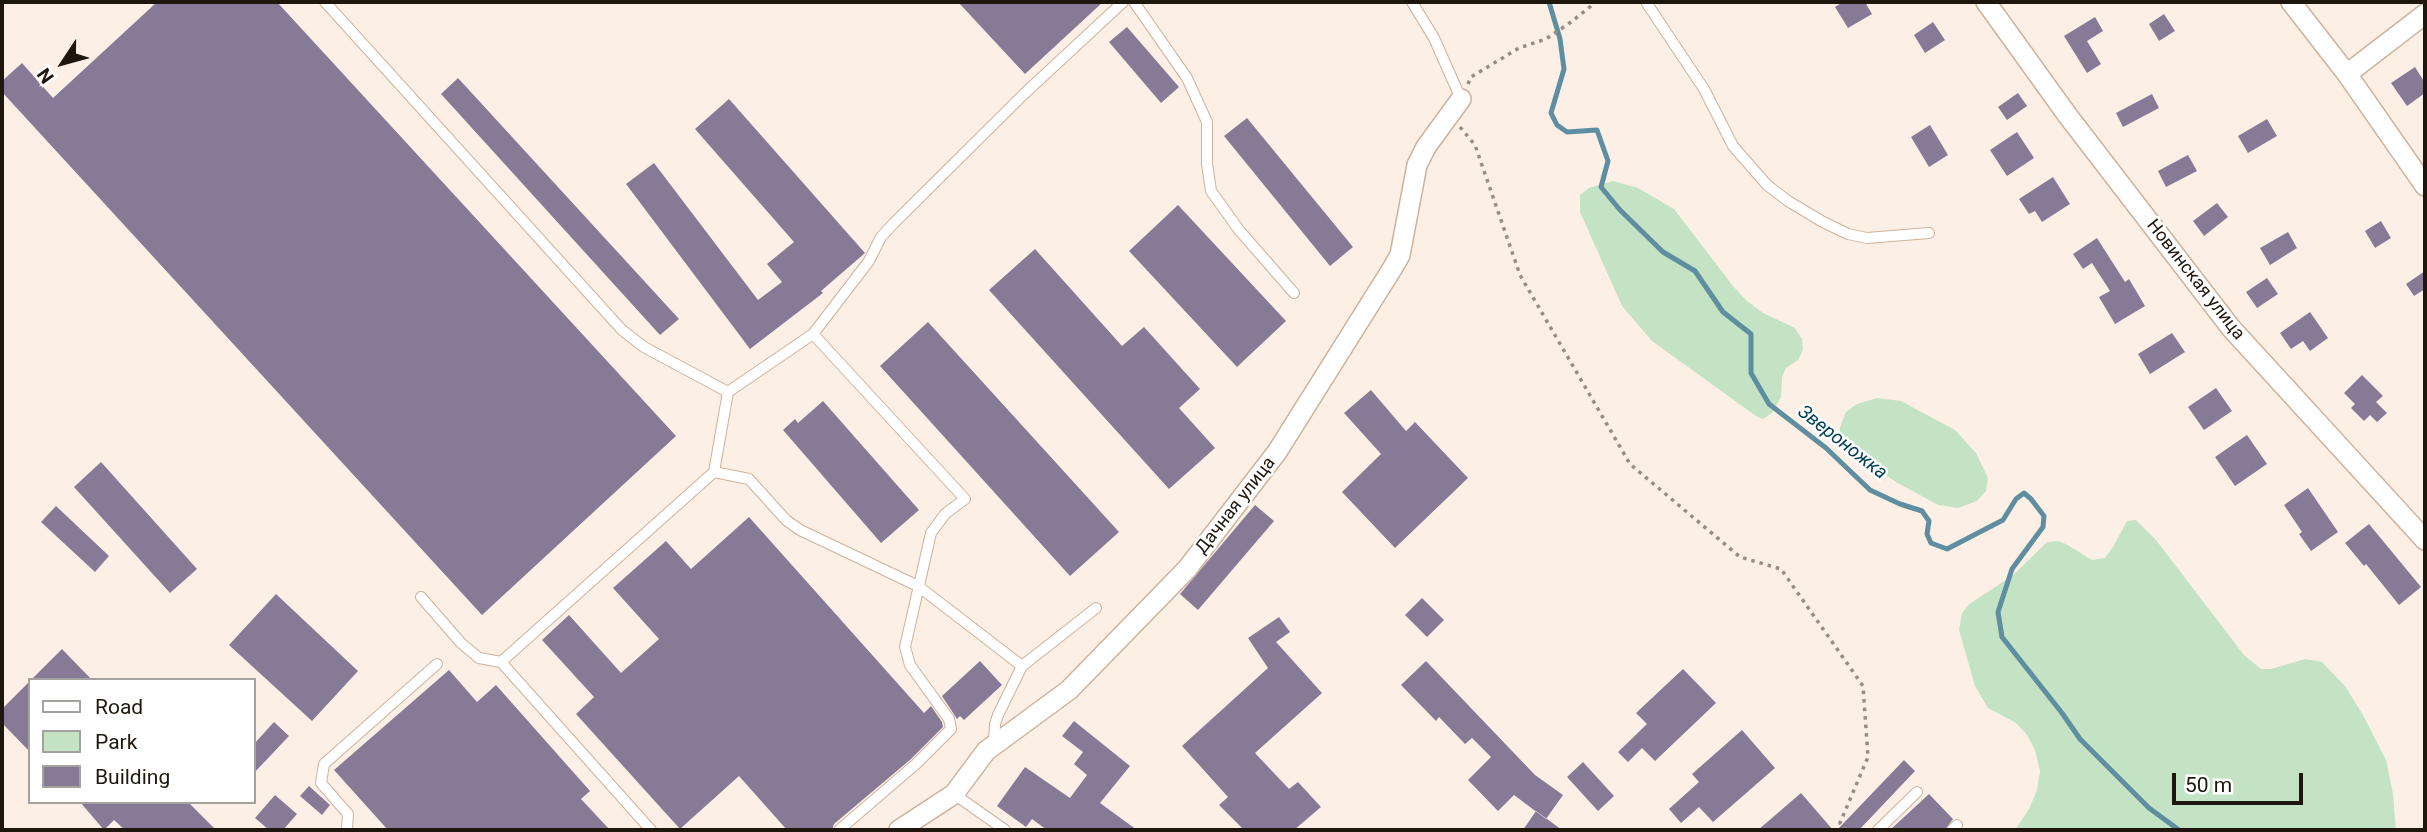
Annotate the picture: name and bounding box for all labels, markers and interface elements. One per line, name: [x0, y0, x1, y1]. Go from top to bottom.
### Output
north arrow: [28, 28, 98, 98]
text: N: [32, 63, 59, 88]
street label: Новинская улица: [2141, 215, 2249, 345]
water label: Звероножка: [1793, 401, 1891, 485]
street label: Дачная улица: [1191, 453, 1281, 559]
legend: [28, 678, 256, 804]
text: Road: [95, 695, 143, 719]
text: Park: [95, 730, 137, 754]
scale bar: [2175, 758, 2306, 802]
text: Building: [95, 765, 170, 789]
text: 50 m: [2185, 773, 2232, 797]

